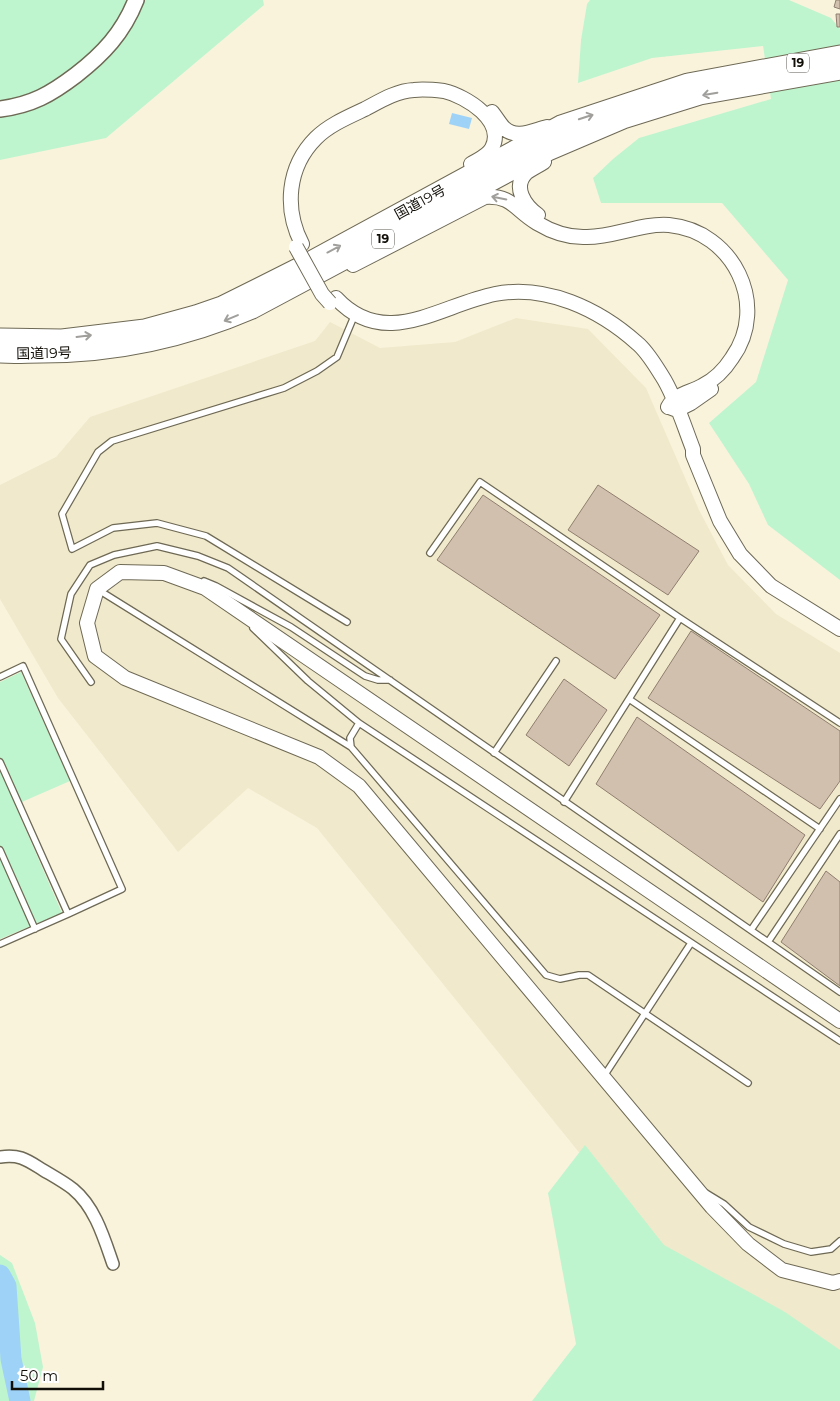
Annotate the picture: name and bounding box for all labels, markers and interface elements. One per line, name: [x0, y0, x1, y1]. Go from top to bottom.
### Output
road number: 19: [787, 54, 809, 72]
one-way arrow: [702, 89, 718, 99]
one-way arrow: [577, 112, 593, 121]
street label: 国道19号: [391, 181, 449, 223]
one-way arrow: [492, 193, 508, 202]
road number: 19: [372, 230, 394, 248]
one-way arrow: [326, 244, 341, 254]
one-way arrow: [224, 313, 239, 323]
one-way arrow: [75, 331, 91, 341]
street label: 国道19号: [16, 344, 72, 362]
scale bar: [12, 1358, 104, 1390]
text: 50 m: [20, 1366, 58, 1385]

